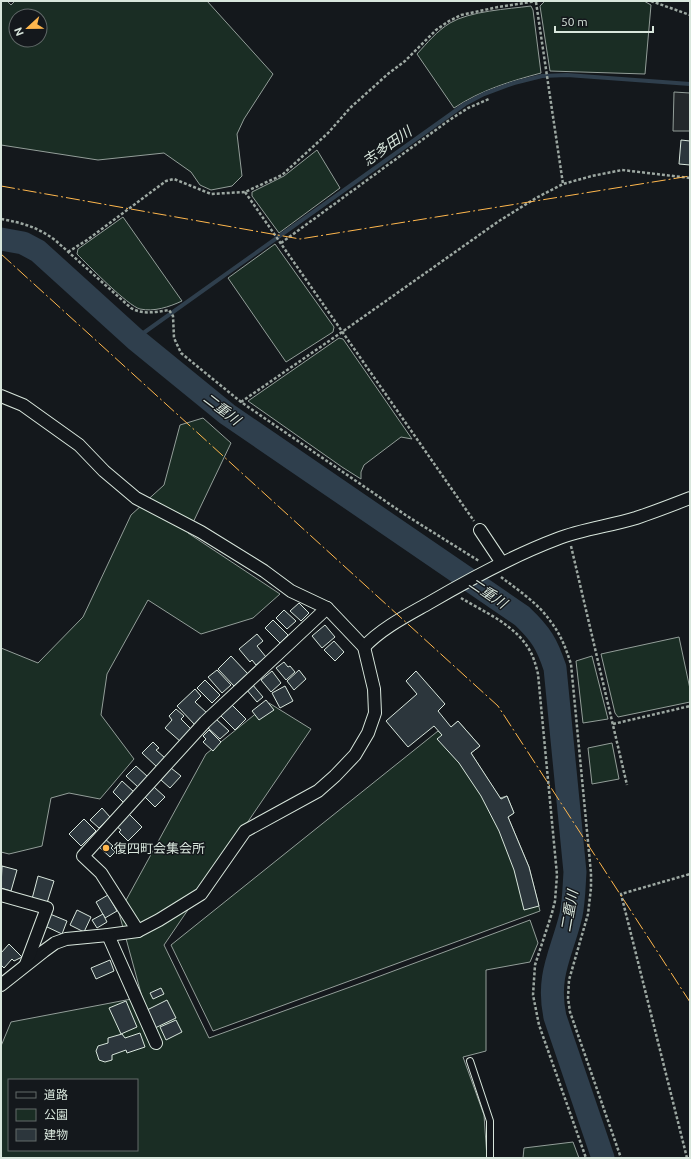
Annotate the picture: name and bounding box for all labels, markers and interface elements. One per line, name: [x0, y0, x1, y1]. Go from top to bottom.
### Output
north arrow: [8, 8, 48, 48]
scale bar: [555, 8, 653, 34]
text: 50 m: [561, 15, 588, 28]
text: N: [12, 26, 26, 38]
water label: 志多田川: [359, 122, 416, 169]
water label: 二重川: [200, 390, 245, 429]
water label: 二重川: [466, 575, 512, 612]
place label: 復四町会集会所: [114, 841, 205, 855]
marker: 復四町会集会所: [101, 843, 111, 853]
water label: 二重川: [557, 887, 581, 933]
legend: [8, 1079, 138, 1151]
text: 道路: [44, 1088, 68, 1101]
text: 公園: [44, 1108, 68, 1121]
text: 建物: [44, 1128, 68, 1141]

